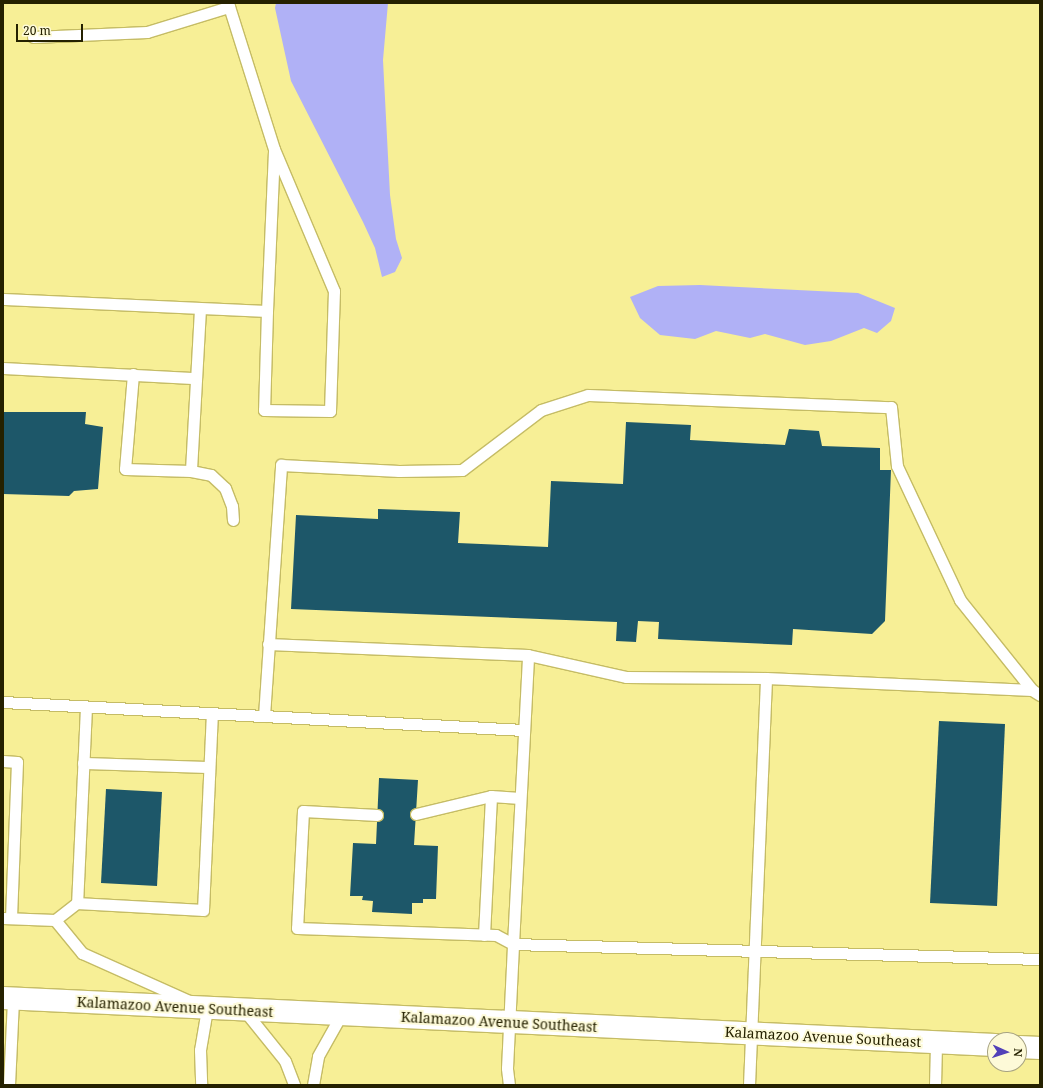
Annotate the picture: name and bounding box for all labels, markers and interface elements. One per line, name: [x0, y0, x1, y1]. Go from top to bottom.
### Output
scale bar: [18, 16, 85, 42]
text: 20 m: [23, 22, 51, 39]
street label: Kalamazoo Avenue Southeast: [76, 993, 274, 1021]
street label: Kalamazoo Avenue Southeast: [400, 1008, 598, 1036]
street label: Kalamazoo Avenue Southeast: [724, 1023, 922, 1051]
north arrow: [987, 1032, 1027, 1072]
text: N: [1011, 1048, 1026, 1057]

